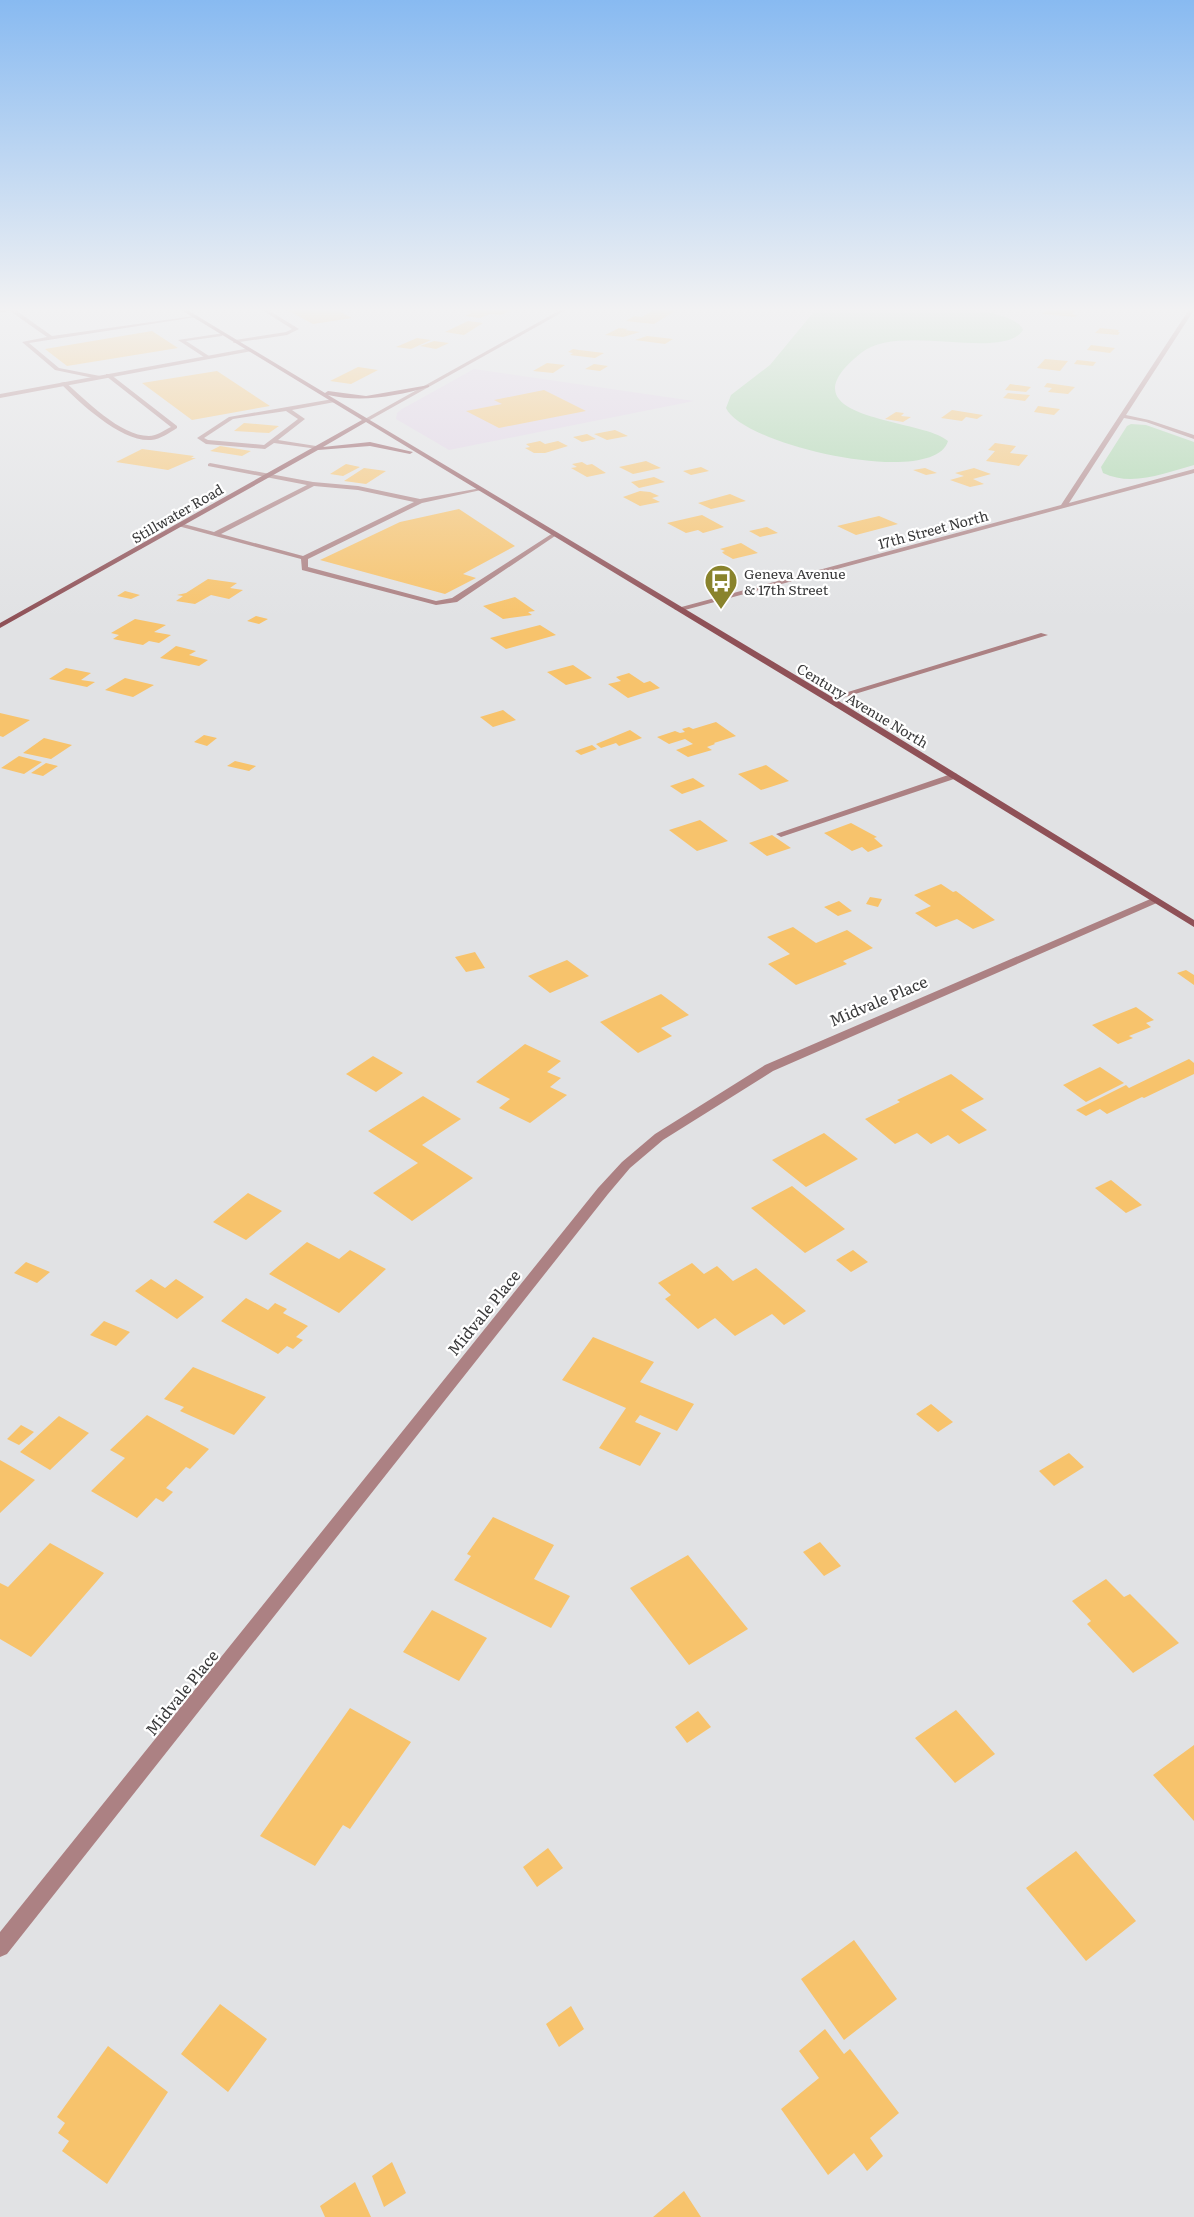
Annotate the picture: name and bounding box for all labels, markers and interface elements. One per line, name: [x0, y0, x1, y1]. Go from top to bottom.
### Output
street label: Stillwater Road: [127, 478, 227, 547]
street label: 17th Street North: [876, 505, 990, 553]
bus stop icon: Geneva Avenue & 17th Street: [703, 563, 739, 610]
place label: Geneva Avenue & 17th Street: [744, 563, 845, 599]
street label: Century Avenue North: [793, 658, 933, 752]
street label: Midvale Place: [825, 968, 931, 1032]
street label: Midvale Place: [441, 1264, 525, 1360]
street label: Midvale Place: [139, 1644, 223, 1740]

